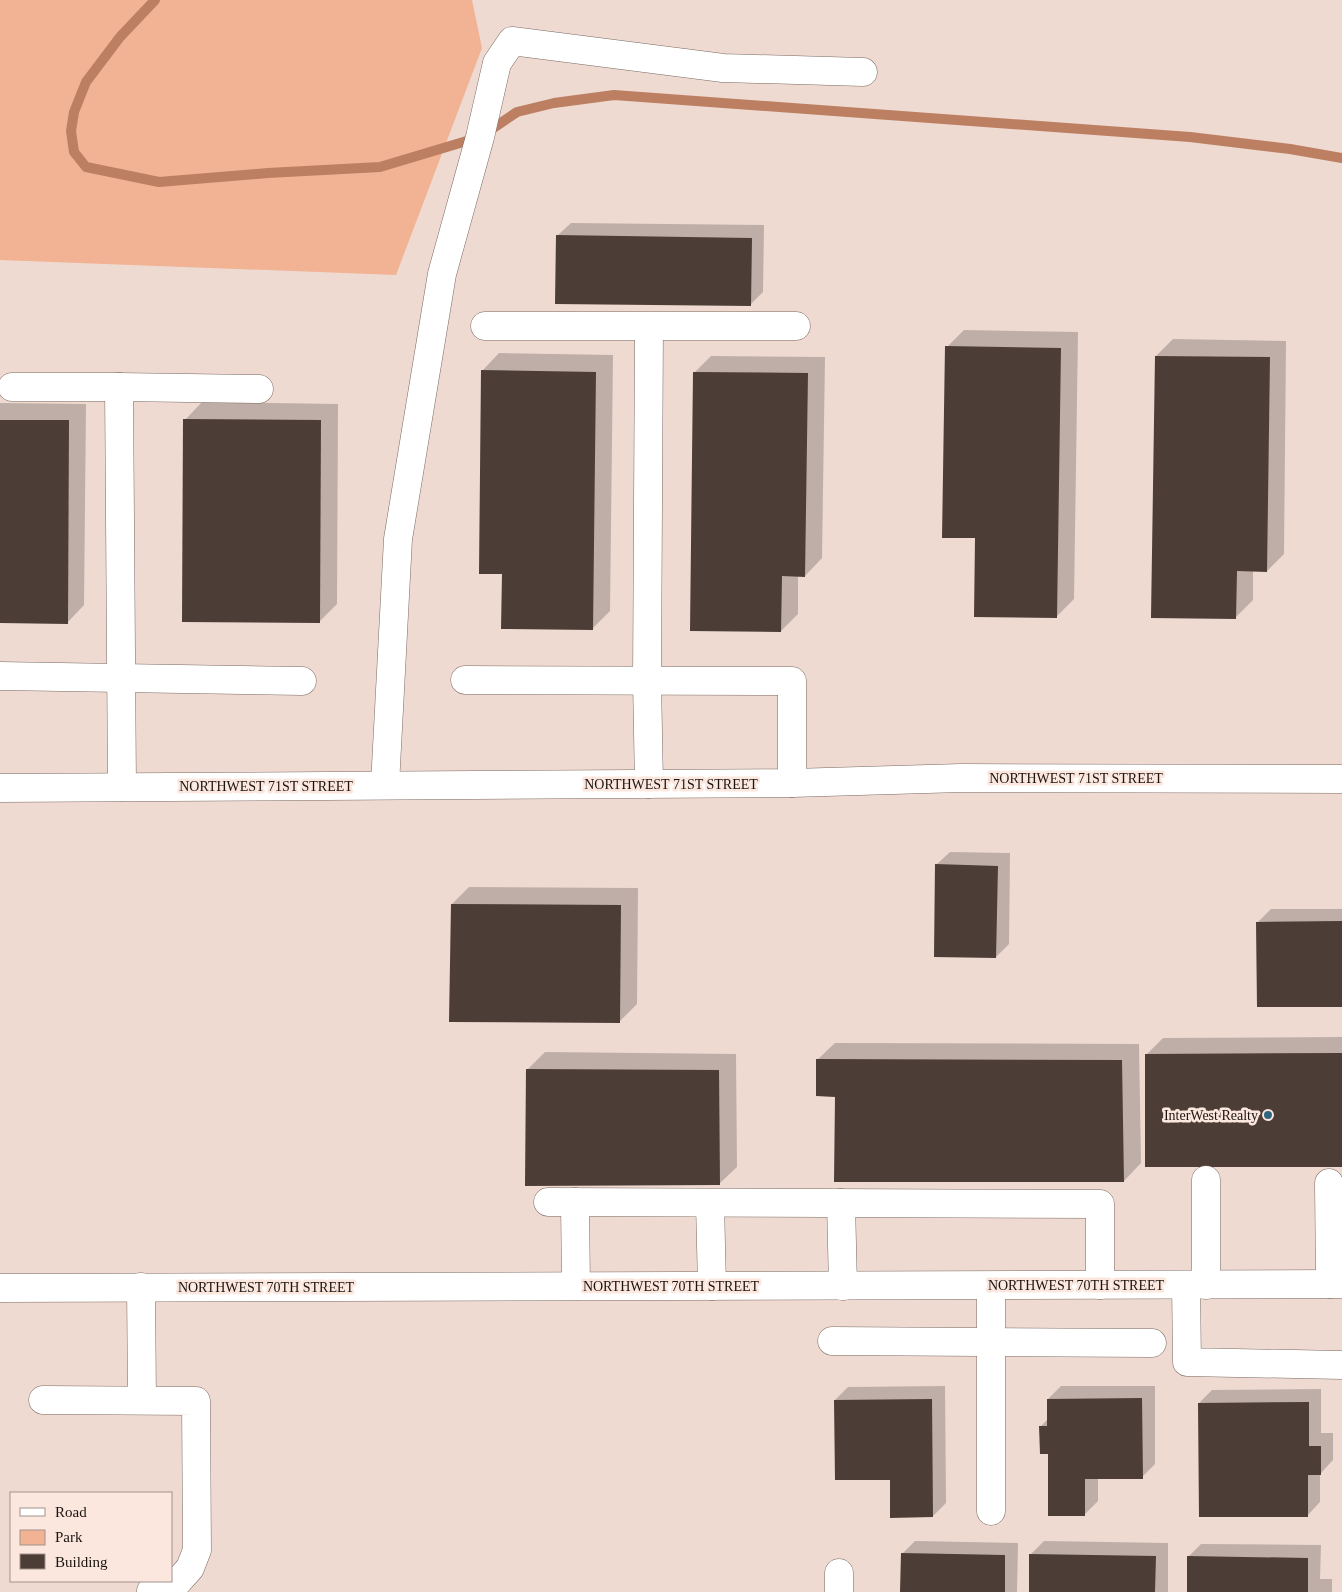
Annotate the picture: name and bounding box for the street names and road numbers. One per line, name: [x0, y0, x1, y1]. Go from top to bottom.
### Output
street label: NORTHWEST 71ST STREET: [989, 771, 1163, 786]
street label: NORTHWEST 71ST STREET: [584, 777, 758, 792]
street label: NORTHWEST 71ST STREET: [179, 779, 353, 794]
street label: NORTHWEST 70TH STREET: [988, 1278, 1165, 1293]
street label: NORTHWEST 70TH STREET: [583, 1279, 760, 1294]
street label: NORTHWEST 70TH STREET: [178, 1280, 355, 1295]

